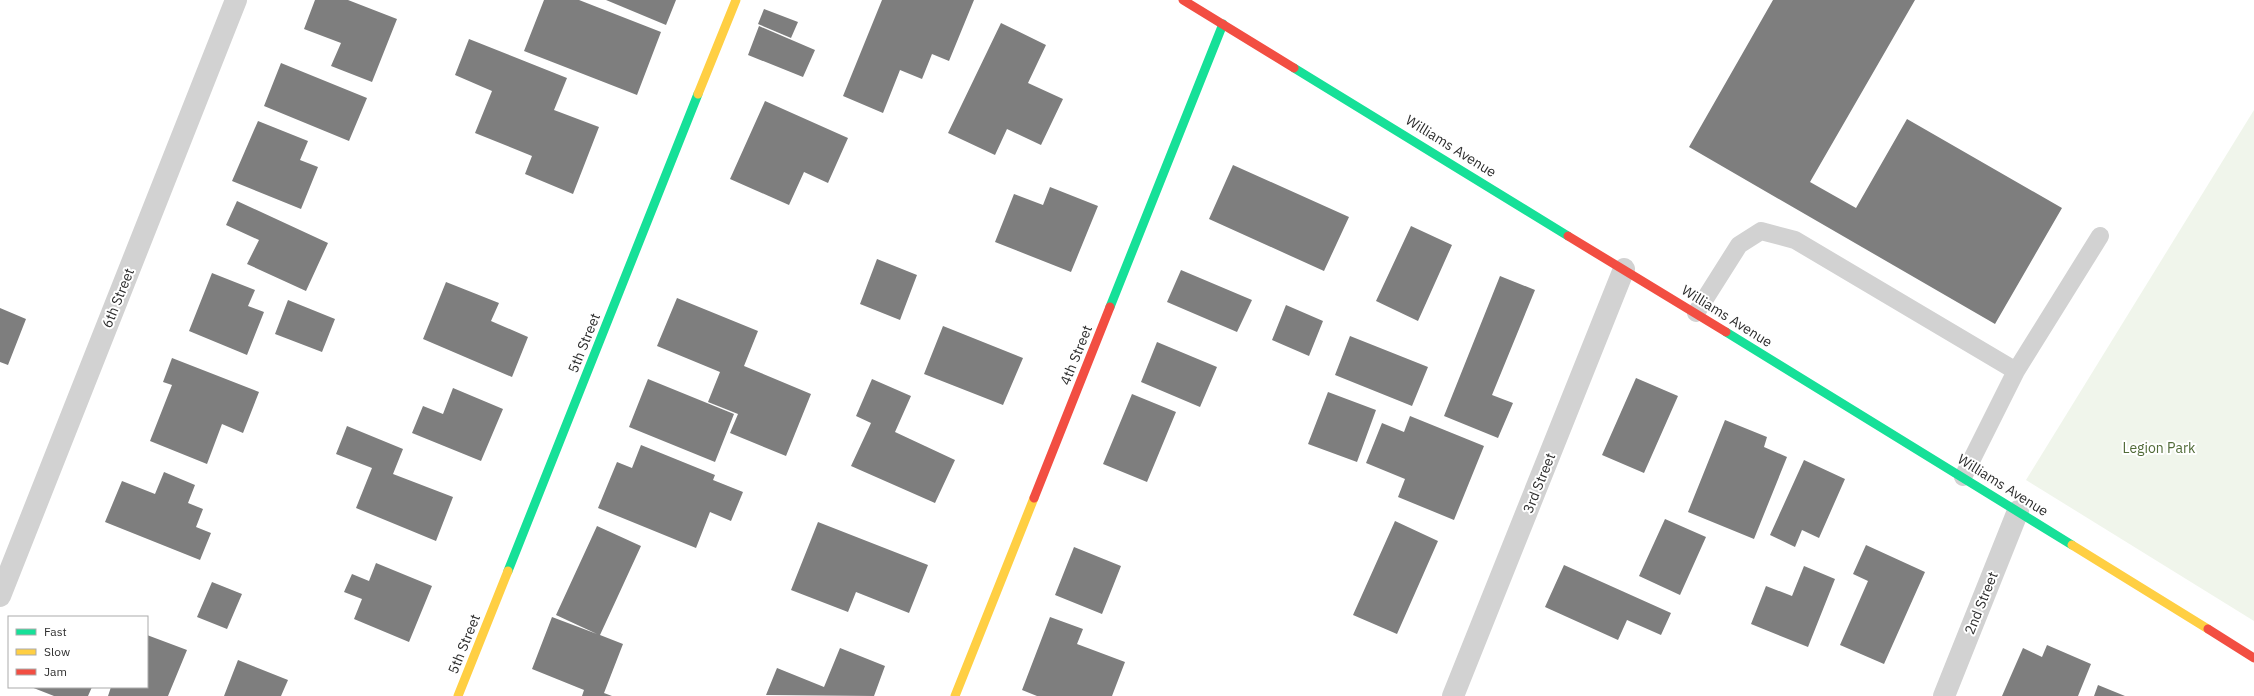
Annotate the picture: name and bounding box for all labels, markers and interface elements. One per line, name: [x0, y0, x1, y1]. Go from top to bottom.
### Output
street label: Williams Avenue: [1402, 111, 1500, 181]
street label: 6th Street: [98, 265, 138, 331]
street label: Williams Avenue: [1678, 281, 1776, 351]
street label: 5th Street: [564, 310, 604, 376]
street label: 4th Street: [1056, 322, 1096, 388]
park label: Legion Park: [2123, 439, 2196, 457]
street label: 3rd Street: [1519, 450, 1559, 516]
street label: Williams Avenue: [1954, 450, 2052, 520]
street label: 2nd Street: [1960, 569, 2002, 637]
street label: 5th Street: [444, 611, 484, 677]
legend: [8, 616, 148, 688]
text: Fast: [44, 624, 67, 639]
text: Slow: [44, 644, 70, 659]
text: Jam: [44, 664, 67, 679]

